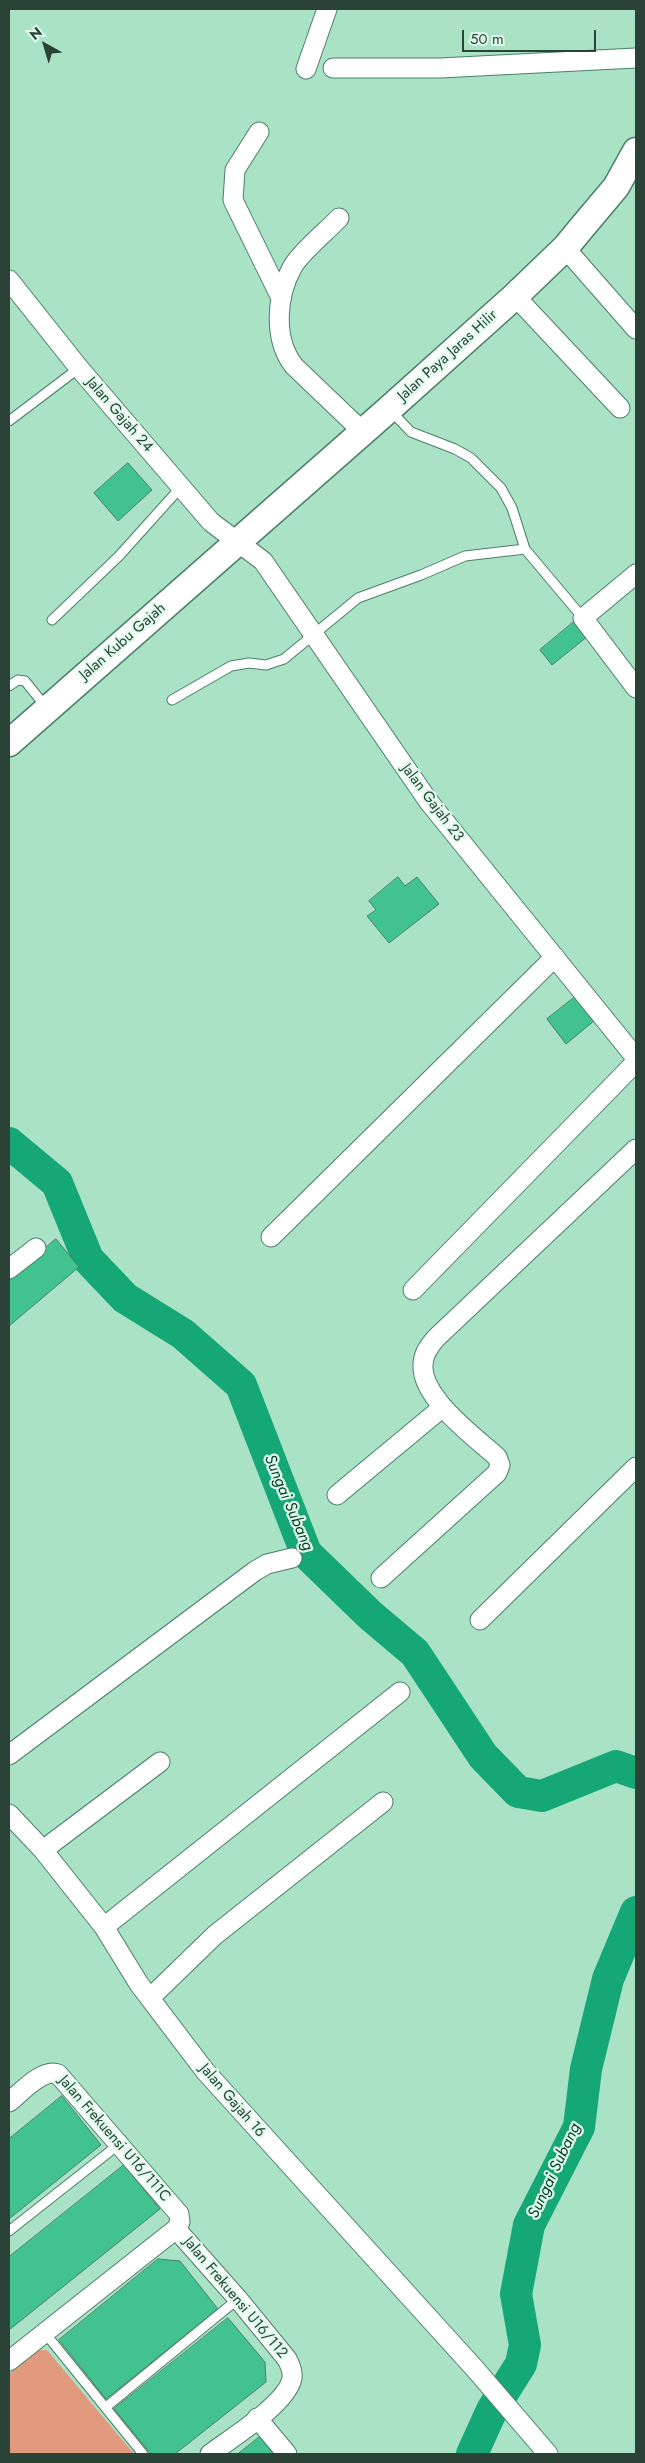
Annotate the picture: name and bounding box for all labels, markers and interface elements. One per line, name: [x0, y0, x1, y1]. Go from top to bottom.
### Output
north arrow: [20, 20, 70, 70]
scale bar: [465, 20, 599, 52]
text: N: [25, 22, 46, 45]
text: 50 m: [470, 28, 504, 50]
street label: Jalan Paya Jaras Hilir: [394, 307, 502, 405]
street label: Jalan Gajah 24: [82, 374, 156, 456]
street label: Jalan Kubu Gajah: [76, 600, 170, 684]
street label: Jalan Gajah 23: [397, 761, 467, 845]
water label: Sungai Subang: [259, 1452, 317, 1554]
street label: Jalan Gajah 16: [195, 2061, 269, 2141]
street label: Jalan Frekuensi U16/111C: [54, 2072, 174, 2206]
water label: Sungai Subang: [525, 2120, 585, 2222]
street label: Jalan Frekuensi U16/112: [179, 2234, 291, 2362]

